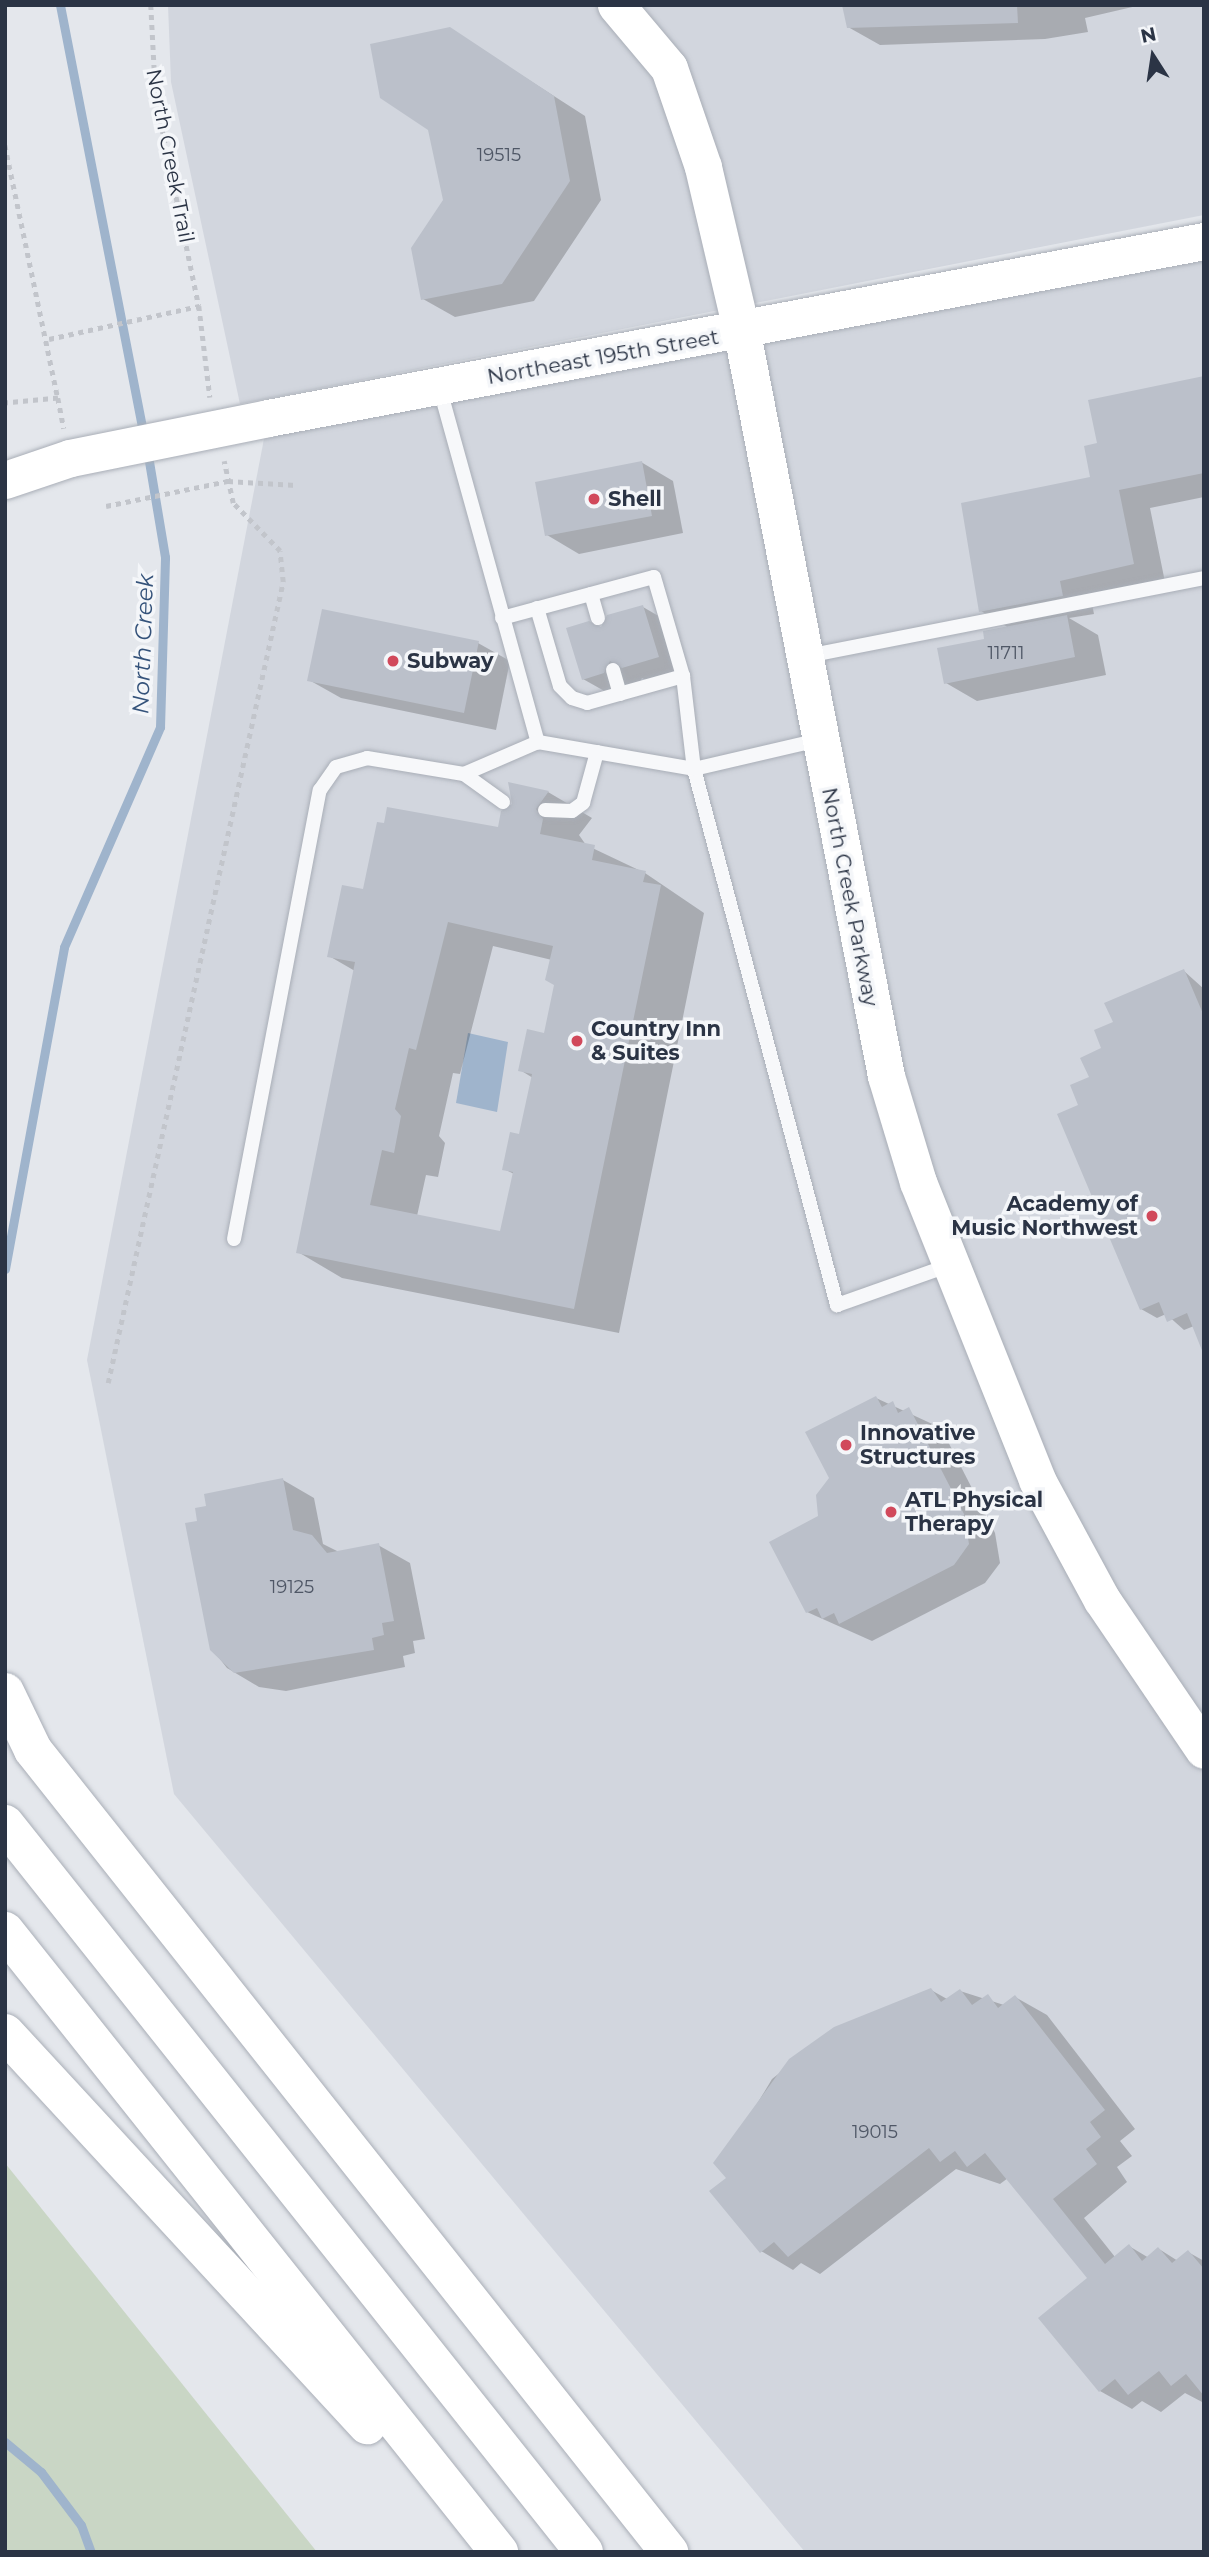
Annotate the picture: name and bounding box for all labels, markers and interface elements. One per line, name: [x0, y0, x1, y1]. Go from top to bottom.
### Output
north arrow: [1118, 21, 1188, 91]
text: N: [1139, 22, 1158, 48]
street label: North Creek Trail: [141, 67, 199, 245]
house number: 19515: [477, 144, 521, 166]
street label: Northeast 195th Street: [485, 324, 721, 390]
place label: Shell: [608, 486, 662, 512]
marker: Shell: [586, 491, 602, 507]
water label: North Creek: [127, 573, 159, 715]
house number: 11711: [988, 642, 1024, 664]
place label: Subway: [407, 648, 494, 674]
marker: Subway: [385, 653, 401, 669]
street label: North Creek Parkway: [816, 785, 884, 1009]
place label: Country Inn & Suites: [591, 1016, 721, 1066]
marker: Country Inn & Suites: [569, 1033, 585, 1049]
place label: Academy of Music Northwest: [951, 1191, 1138, 1241]
marker: Academy of Music Northwest: [1144, 1208, 1160, 1224]
place label: Innovative Structures: [860, 1420, 975, 1470]
marker: Innovative Structures: [838, 1437, 854, 1453]
place label: ATL Physical Therapy: [905, 1487, 1043, 1537]
marker: ATL Physical Therapy: [883, 1504, 899, 1520]
house number: 19125: [270, 1576, 314, 1598]
house number: 19015: [852, 2121, 898, 2143]

